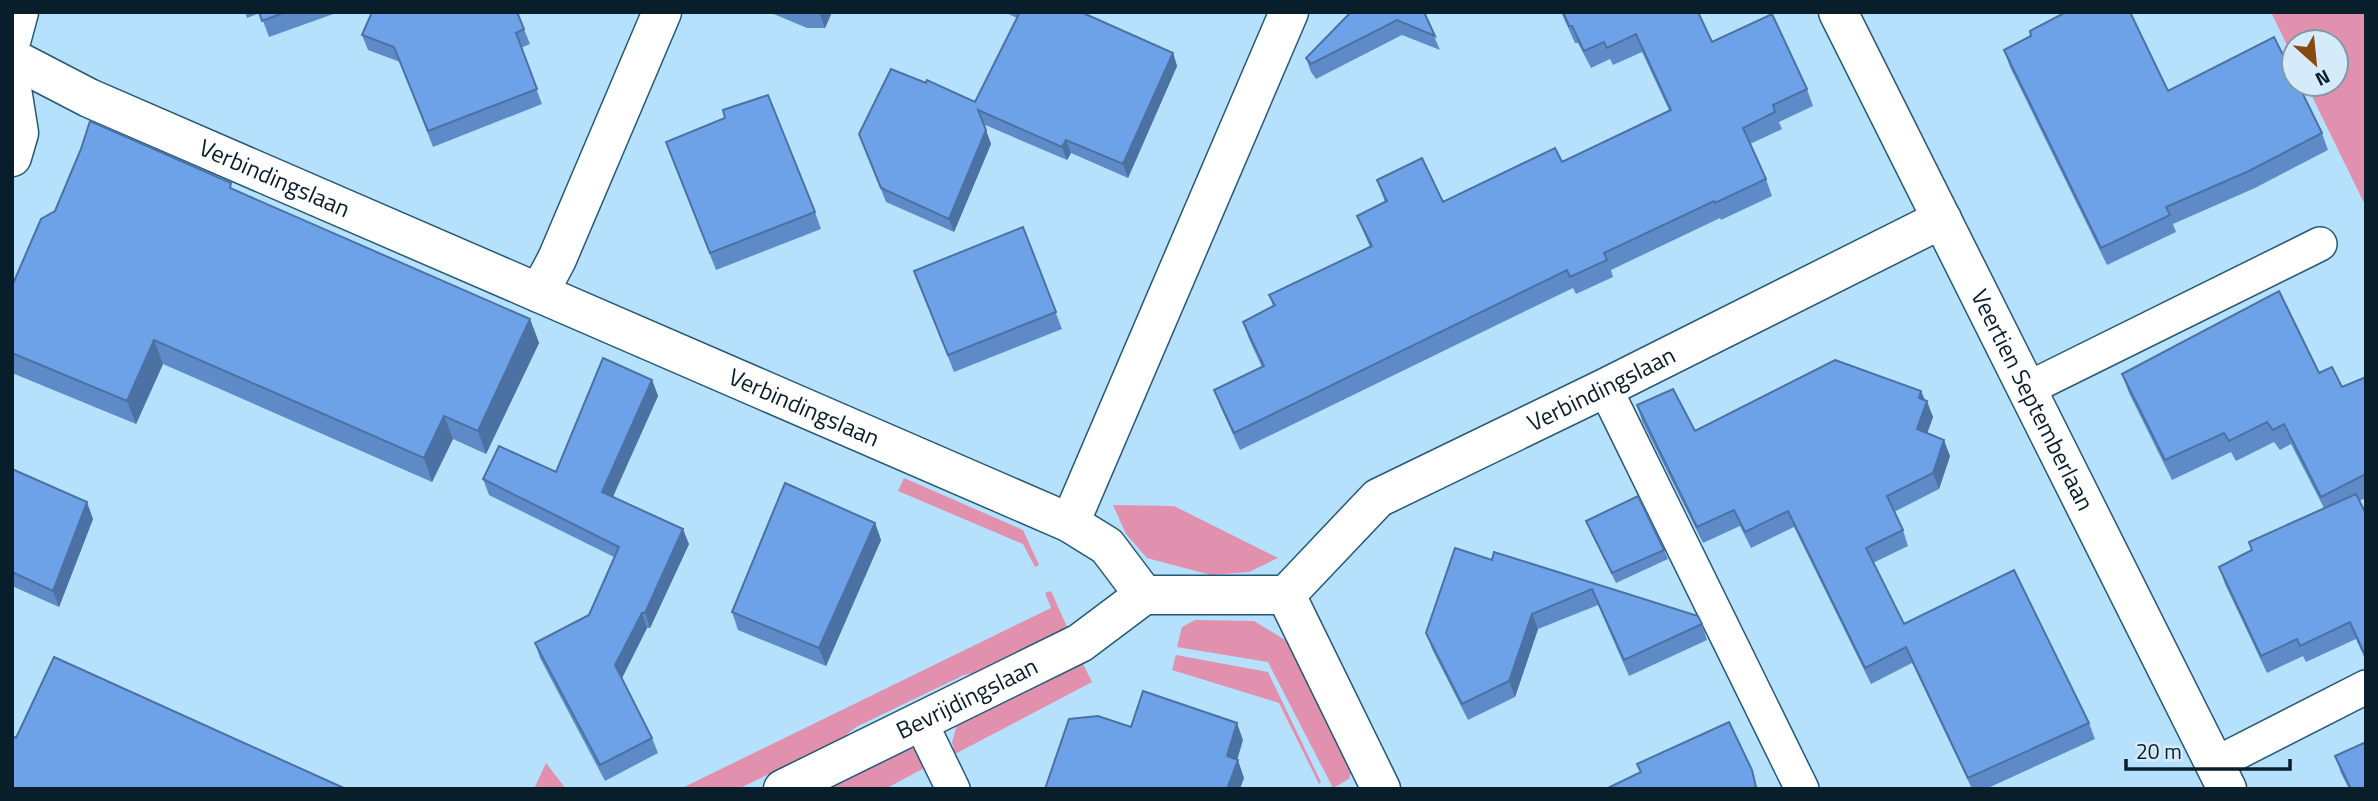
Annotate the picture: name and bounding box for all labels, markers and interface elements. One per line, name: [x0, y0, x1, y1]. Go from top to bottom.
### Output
north arrow: [2280, 28, 2350, 98]
text: N: [2310, 63, 2335, 95]
street label: Verbindingslaan: [194, 129, 356, 226]
street label: Veertien Septemberlaan: [1963, 283, 2104, 517]
street label: Verbindingslaan: [1521, 337, 1681, 440]
street label: Verbindingslaan: [723, 358, 886, 455]
street label: Bevrijdingslaan: [889, 648, 1044, 748]
scale bar: [2126, 728, 2290, 772]
text: 20 m: [2136, 735, 2182, 767]

